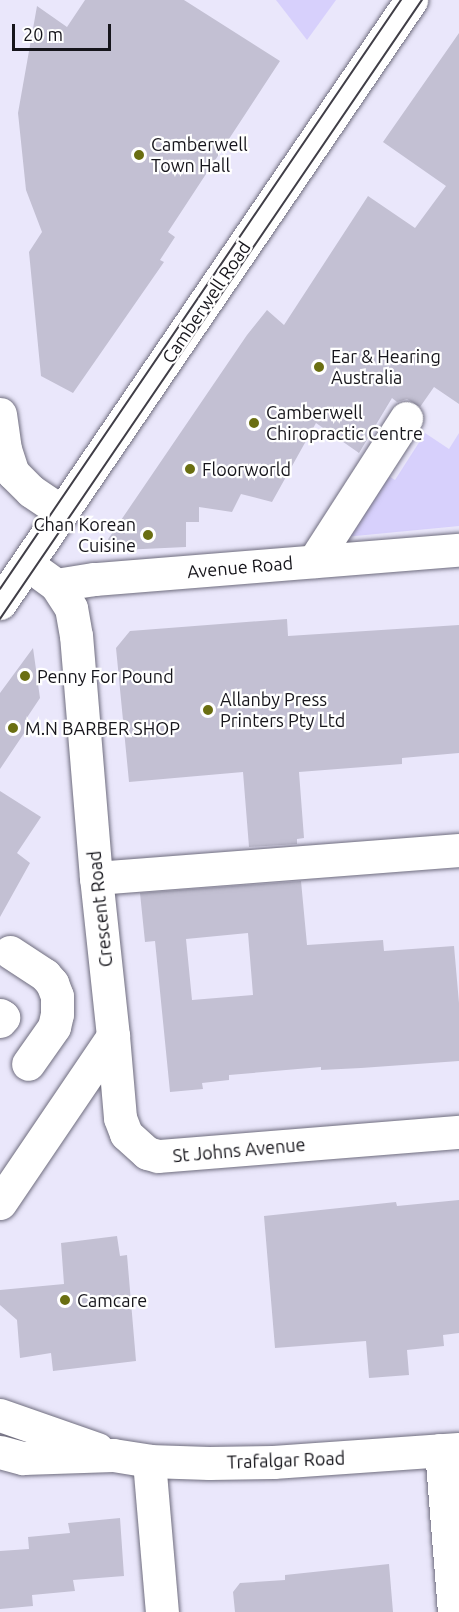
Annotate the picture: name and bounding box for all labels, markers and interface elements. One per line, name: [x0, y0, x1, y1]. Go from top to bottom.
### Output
scale bar: [15, 12, 114, 50]
text: 20 m: [23, 24, 63, 44]
place label: Camberwell Town Hall: [151, 134, 248, 176]
marker: Camberwell Town Hall: [132, 148, 146, 162]
street label: Camberwell Road: [157, 237, 255, 367]
place label: Ear & Hearing Australia: [331, 346, 441, 388]
marker: Ear & Hearing Australia: [312, 360, 326, 374]
place label: Camberwell Chiropractic Centre: [266, 402, 423, 444]
marker: Camberwell Chiropractic Centre: [247, 416, 261, 430]
place label: Floorworld: [202, 458, 291, 480]
marker: Floorworld: [183, 462, 197, 476]
place label: Chan Korean Cuisine: [34, 514, 136, 556]
marker: Chan Korean Cuisine: [141, 528, 155, 542]
street label: Avenue Road: [186, 552, 294, 582]
place label: Penny For Pound: [37, 665, 174, 687]
marker: Penny For Pound: [18, 669, 32, 683]
place label: Allanby Press Printers Pty Ltd: [220, 689, 345, 732]
marker: Allanby Press Printers Pty Ltd: [201, 703, 215, 717]
place label: M.N BARBER SHOP: [25, 717, 180, 739]
marker: M.N BARBER SHOP: [6, 721, 20, 735]
street label: Crescent Road: [83, 850, 117, 968]
street label: St Johns Avenue: [172, 1133, 306, 1167]
place label: Camcare: [77, 1289, 147, 1311]
marker: Camcare: [58, 1293, 72, 1307]
street label: Trafalgar Road: [227, 1447, 345, 1473]

